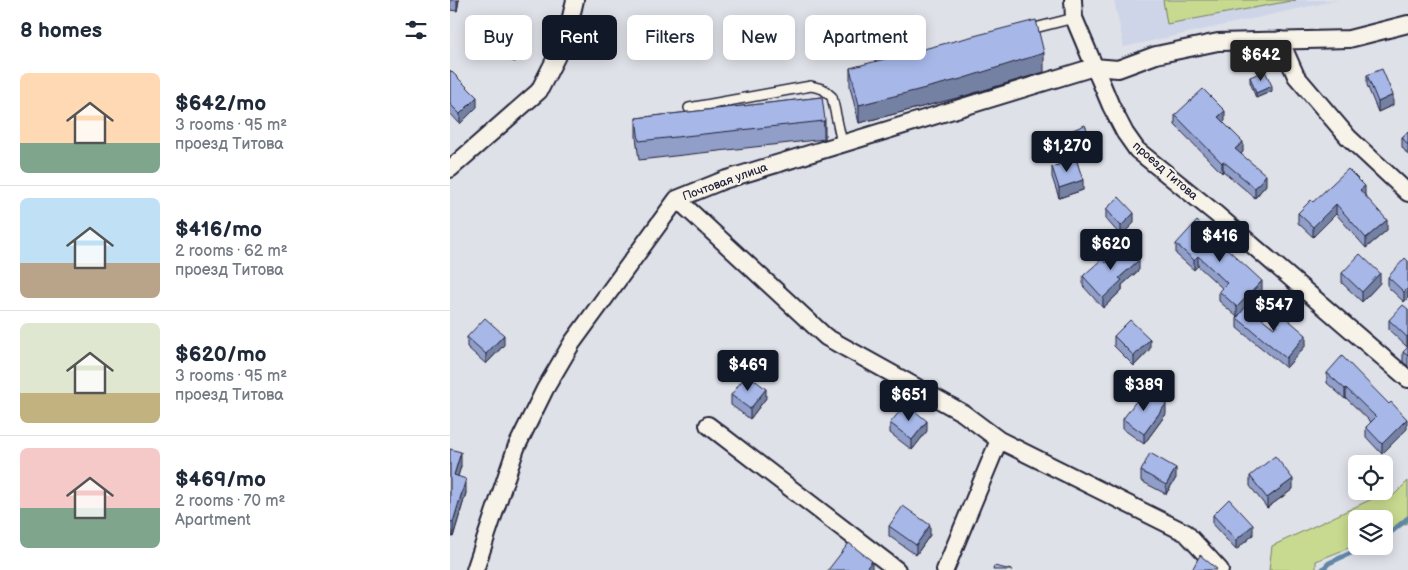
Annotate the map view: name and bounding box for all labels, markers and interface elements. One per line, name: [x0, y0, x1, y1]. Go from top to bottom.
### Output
chip: Buy: [465, 15, 532, 60]
chip: Rent: [542, 15, 617, 60]
chip: Filters: [627, 15, 713, 60]
chip: New: [723, 15, 795, 60]
chip: Apartment: [805, 15, 926, 60]
icon: filters: [402, 16, 430, 44]
text: 8 homes: [20, 18, 102, 43]
pin: $642: [1231, 39, 1291, 82]
text: $642: [1241, 46, 1281, 65]
text: $642/mo: [175, 91, 266, 116]
icon: home: [60, 93, 120, 153]
text: 3 rooms · 95 m²: [175, 116, 287, 135]
pin: $1,270: [1026, 130, 1108, 173]
text: проезд Титова: [175, 135, 284, 154]
text: $1,270: [1043, 137, 1091, 156]
street label: проезд Титова: [1129, 139, 1201, 203]
street label: Почтовая улица: [680, 160, 770, 204]
text: $416/mo: [175, 217, 262, 242]
icon: home: [60, 218, 120, 278]
pin: $416: [1190, 220, 1250, 263]
text: $416: [1202, 227, 1238, 246]
pin: $620: [1081, 228, 1141, 271]
text: $620: [1091, 235, 1131, 254]
text: 2 rooms · 62 m²: [175, 242, 288, 261]
text: проезд Титова: [175, 261, 284, 280]
pin: $547: [1244, 290, 1304, 332]
text: $547: [1255, 296, 1293, 315]
text: $620/mo: [175, 342, 267, 367]
icon: home: [60, 343, 120, 403]
pin: $469: [718, 350, 778, 392]
text: $469: [728, 356, 768, 375]
text: 3 rooms · 95 m²: [175, 367, 287, 386]
pin: $389: [1114, 370, 1174, 412]
text: $389: [1125, 376, 1163, 395]
pin: $651: [879, 380, 939, 422]
text: проезд Титова: [175, 386, 284, 405]
text: $651: [891, 386, 927, 405]
map controls: [1348, 455, 1393, 555]
button: locate: [1348, 455, 1393, 500]
text: $469/mo: [175, 467, 266, 492]
icon: home: [60, 468, 120, 528]
text: 2 rooms · 70 m²: [175, 492, 285, 511]
button: layers: [1348, 510, 1393, 555]
text: Apartment: [175, 511, 251, 530]

